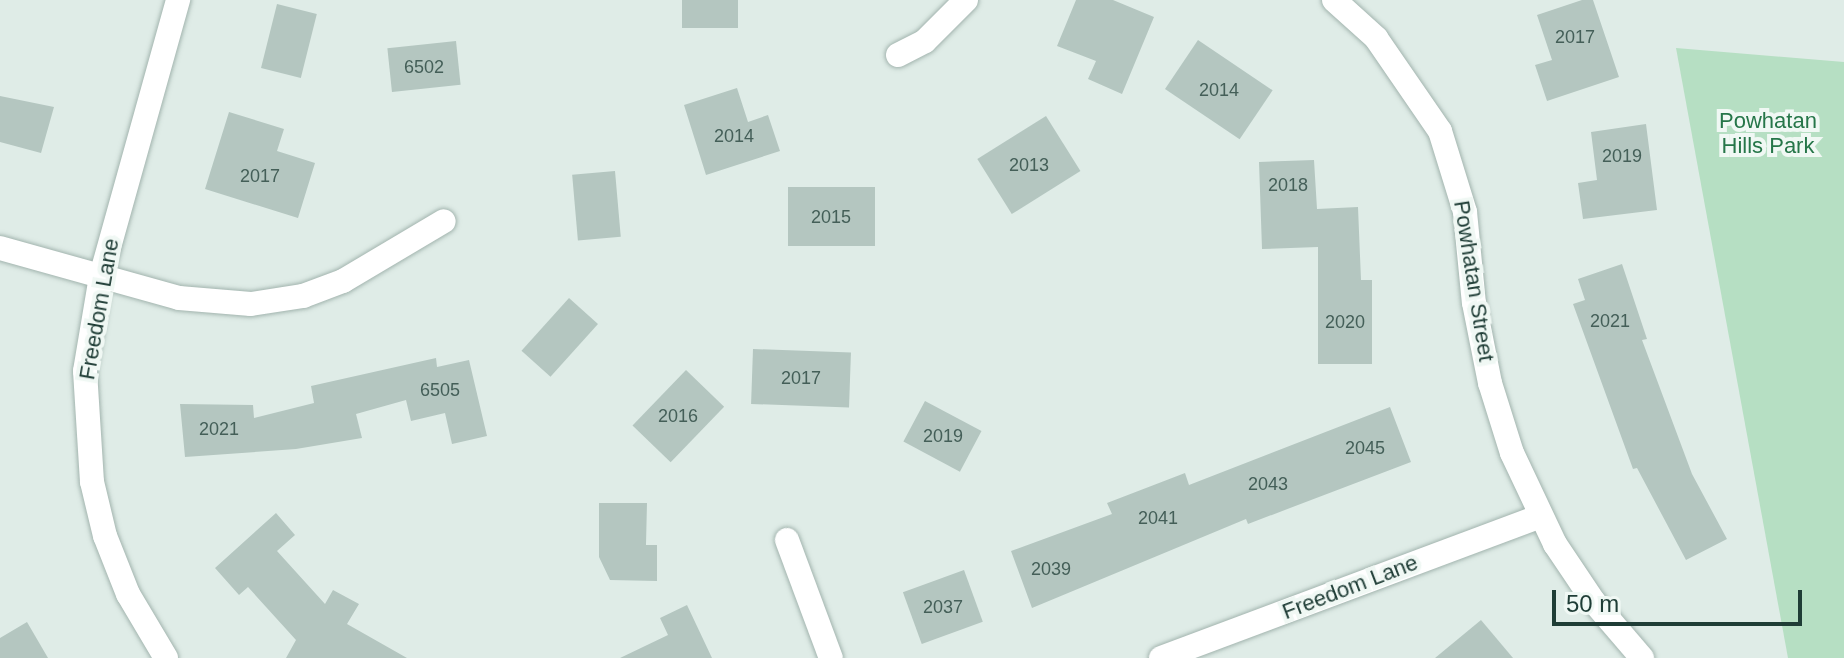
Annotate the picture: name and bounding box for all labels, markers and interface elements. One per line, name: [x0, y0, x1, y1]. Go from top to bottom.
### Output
house number: 2017: [1555, 26, 1595, 48]
house number: 6502: [404, 56, 444, 78]
house number: 2014: [1199, 79, 1239, 101]
park label: Powhatan Hills Park: [1719, 107, 1817, 158]
house number: 2014: [714, 125, 754, 147]
house number: 2019: [1602, 145, 1642, 167]
house number: 2013: [1009, 154, 1049, 176]
house number: 2017: [240, 165, 280, 187]
house number: 2018: [1268, 174, 1308, 196]
street label: Powhatan Street: [1448, 199, 1500, 363]
house number: 2015: [811, 206, 851, 228]
street label: Freedom Lane: [74, 236, 124, 382]
house number: 2021: [1590, 310, 1630, 332]
house number: 2020: [1325, 311, 1365, 333]
house number: 2017: [781, 367, 821, 389]
house number: 6505: [420, 379, 460, 401]
house number: 2016: [658, 405, 698, 427]
house number: 2021: [199, 418, 239, 440]
house number: 2019: [923, 425, 963, 447]
house number: 2045: [1345, 437, 1385, 459]
house number: 2043: [1248, 473, 1288, 495]
house number: 2041: [1138, 507, 1178, 529]
street label: Freedom Lane: [1278, 549, 1422, 625]
house number: 2039: [1031, 558, 1071, 580]
scale bar: [1556, 574, 1806, 624]
text: 50 m: [1566, 590, 1619, 617]
house number: 2037: [923, 596, 963, 618]

